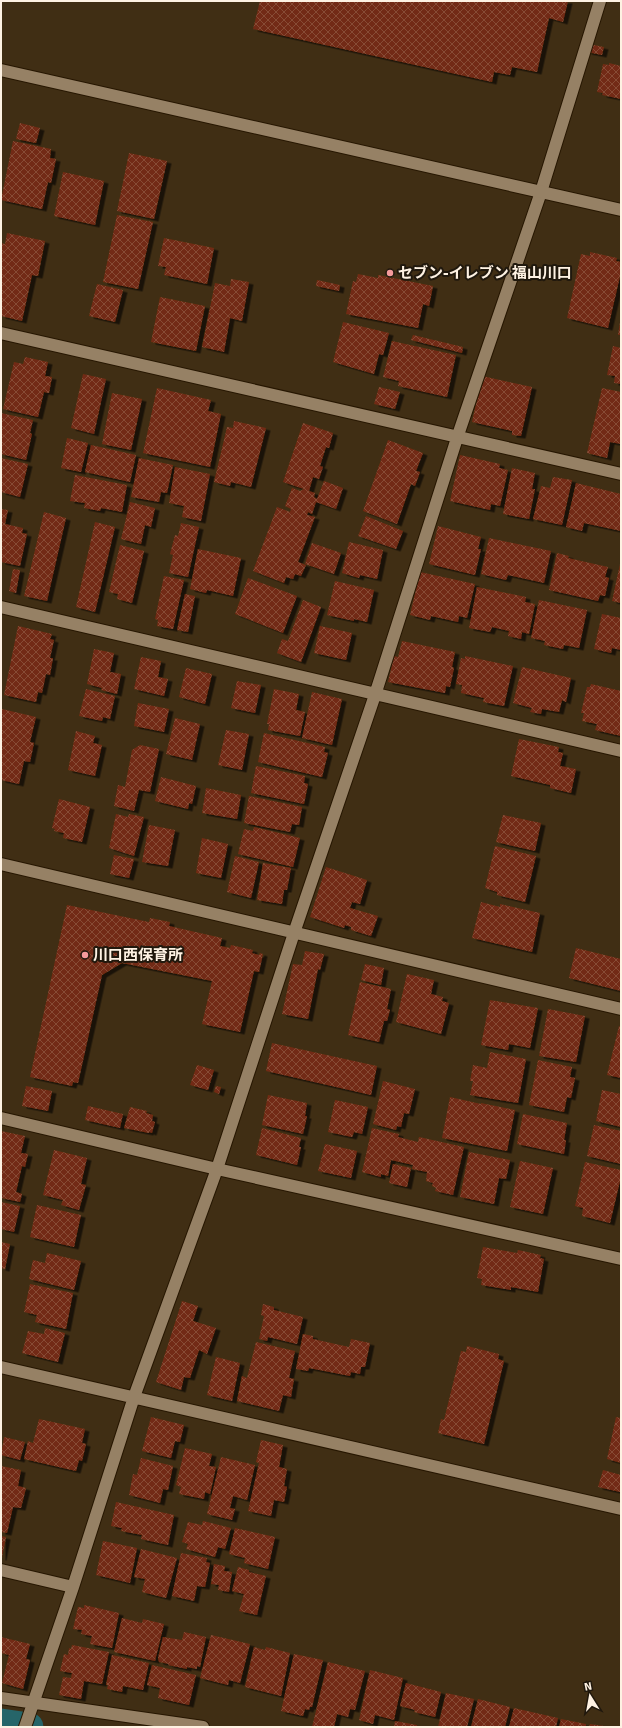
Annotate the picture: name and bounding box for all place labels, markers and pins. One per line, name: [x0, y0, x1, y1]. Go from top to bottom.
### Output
place label: セブン-イレブン 福山川口: [398, 264, 572, 282]
marker: セブン-イレブン 福山川口: [385, 268, 395, 278]
place label: 川口西保育所: [93, 946, 183, 964]
marker: 川口西保育所: [80, 950, 90, 960]

